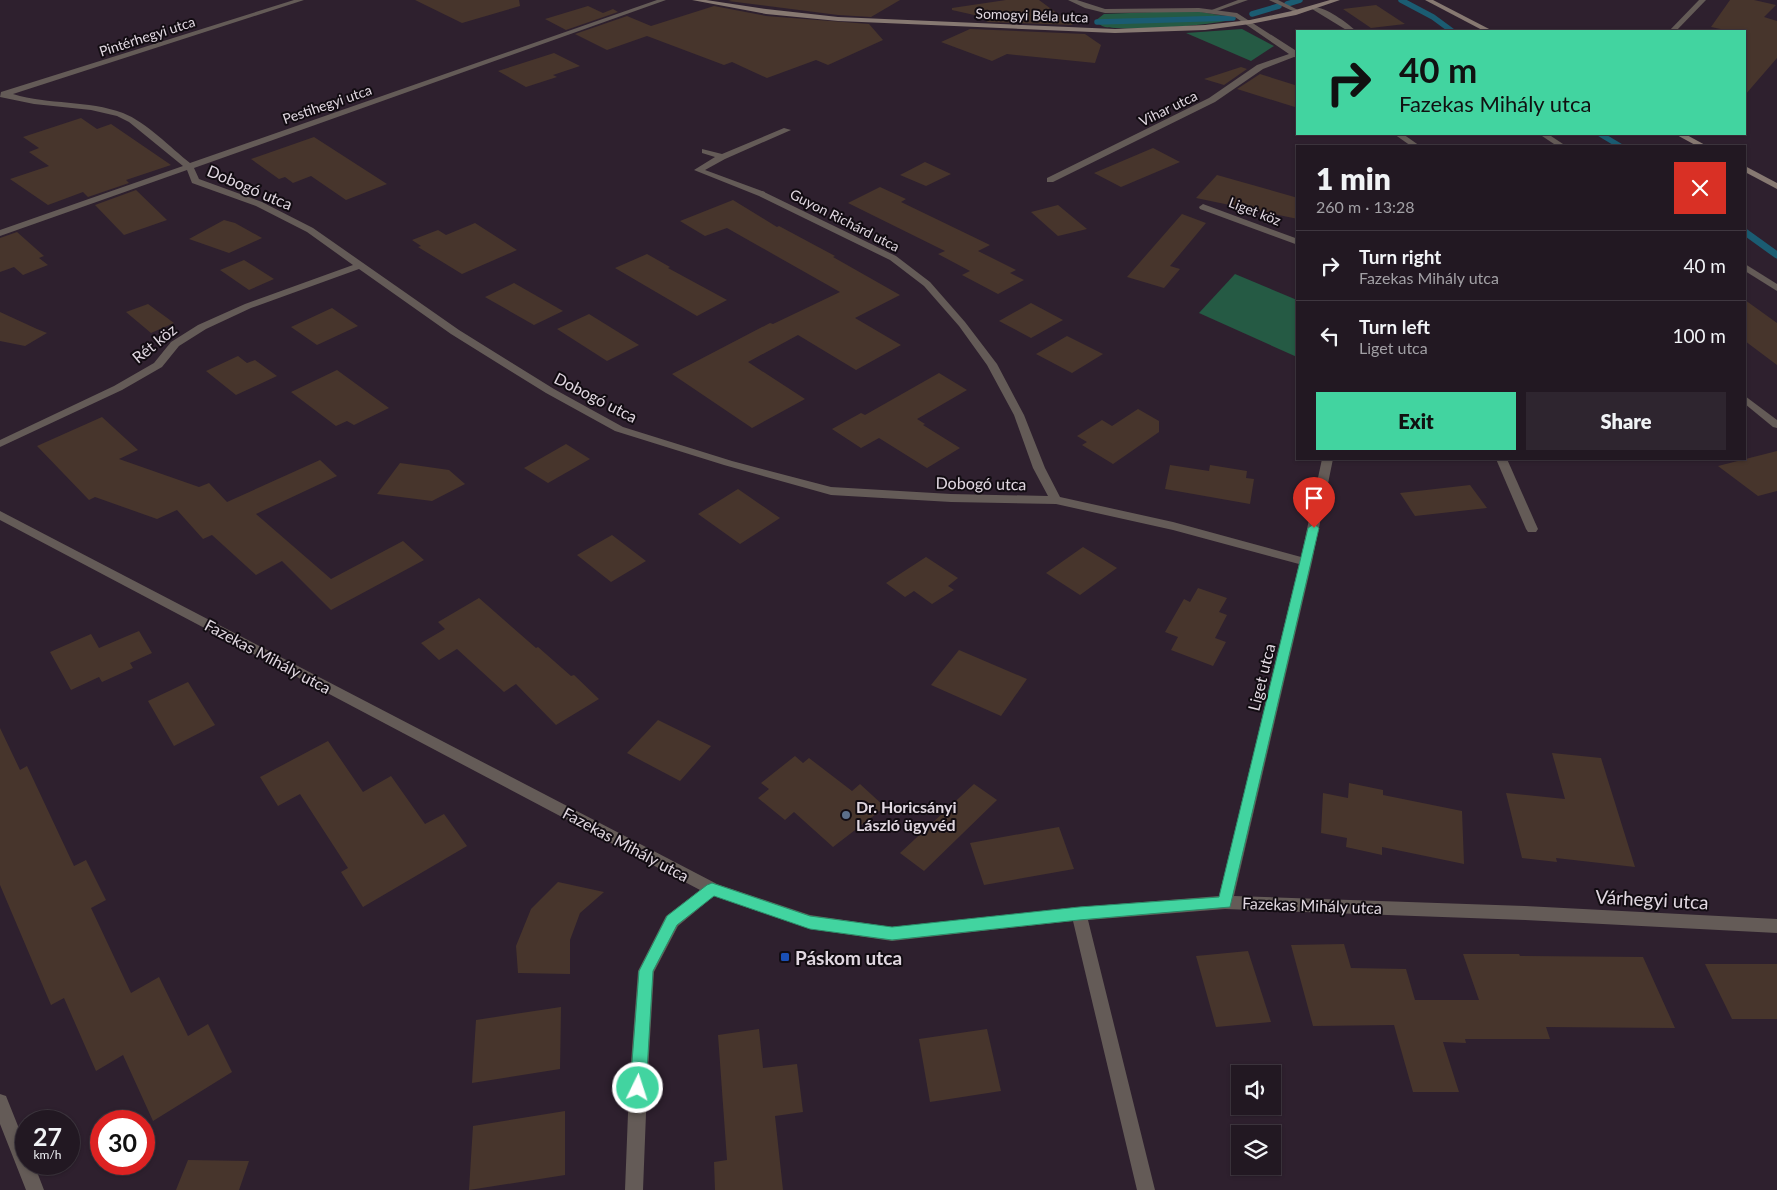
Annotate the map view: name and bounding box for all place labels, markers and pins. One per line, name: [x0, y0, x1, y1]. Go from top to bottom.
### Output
pin: [1293, 477, 1335, 528]
place label: Dr. Horicsányi László ügyvéd: [856, 797, 957, 834]
marker: Dr. Horicsányi László ügyvéd: [840, 809, 852, 821]
place label: Páskom utca: [795, 946, 902, 969]
marker: Páskom utca: [779, 951, 791, 963]

